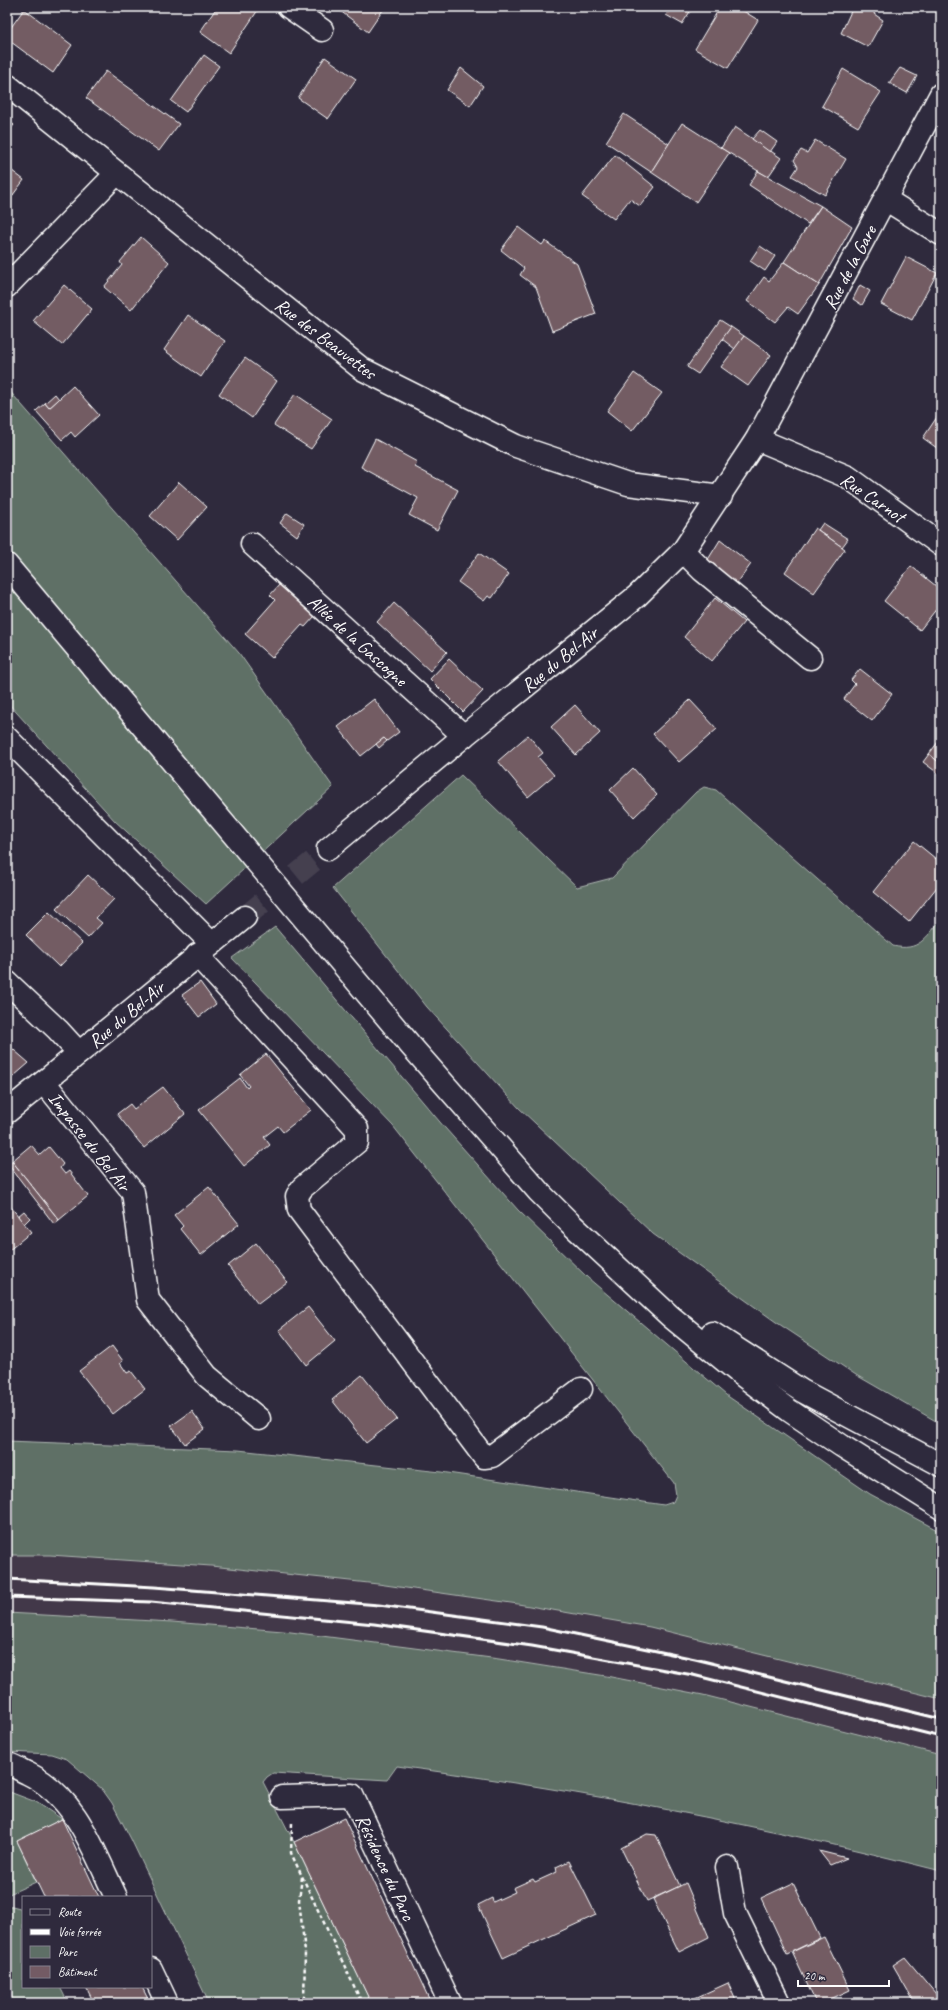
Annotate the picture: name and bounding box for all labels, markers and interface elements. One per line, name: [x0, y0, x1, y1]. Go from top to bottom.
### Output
street label: Rue de la Gare: [818, 220, 883, 314]
street label: Rue des Beauvettes: [270, 293, 382, 386]
street label: Rue Carnot: [836, 468, 912, 530]
street label: Allée de la Gascogne: [303, 590, 413, 693]
street label: Rue du Bel-Air: [516, 620, 605, 698]
street label: Rue du Bel-Air: [84, 975, 171, 1054]
street label: Impasse du Bel Air: [43, 1087, 137, 1198]
street label: Résidence du Parc: [350, 1811, 421, 1925]
legend: [22, 1896, 152, 1988]
text: Route: [58, 1904, 82, 1920]
text: Voie ferrée: [58, 1924, 102, 1940]
text: Parc: [58, 1944, 78, 1960]
scale bar: [798, 1962, 889, 1988]
text: Bâtiment: [58, 1964, 97, 1980]
text: 20 m: [804, 1968, 826, 1984]

